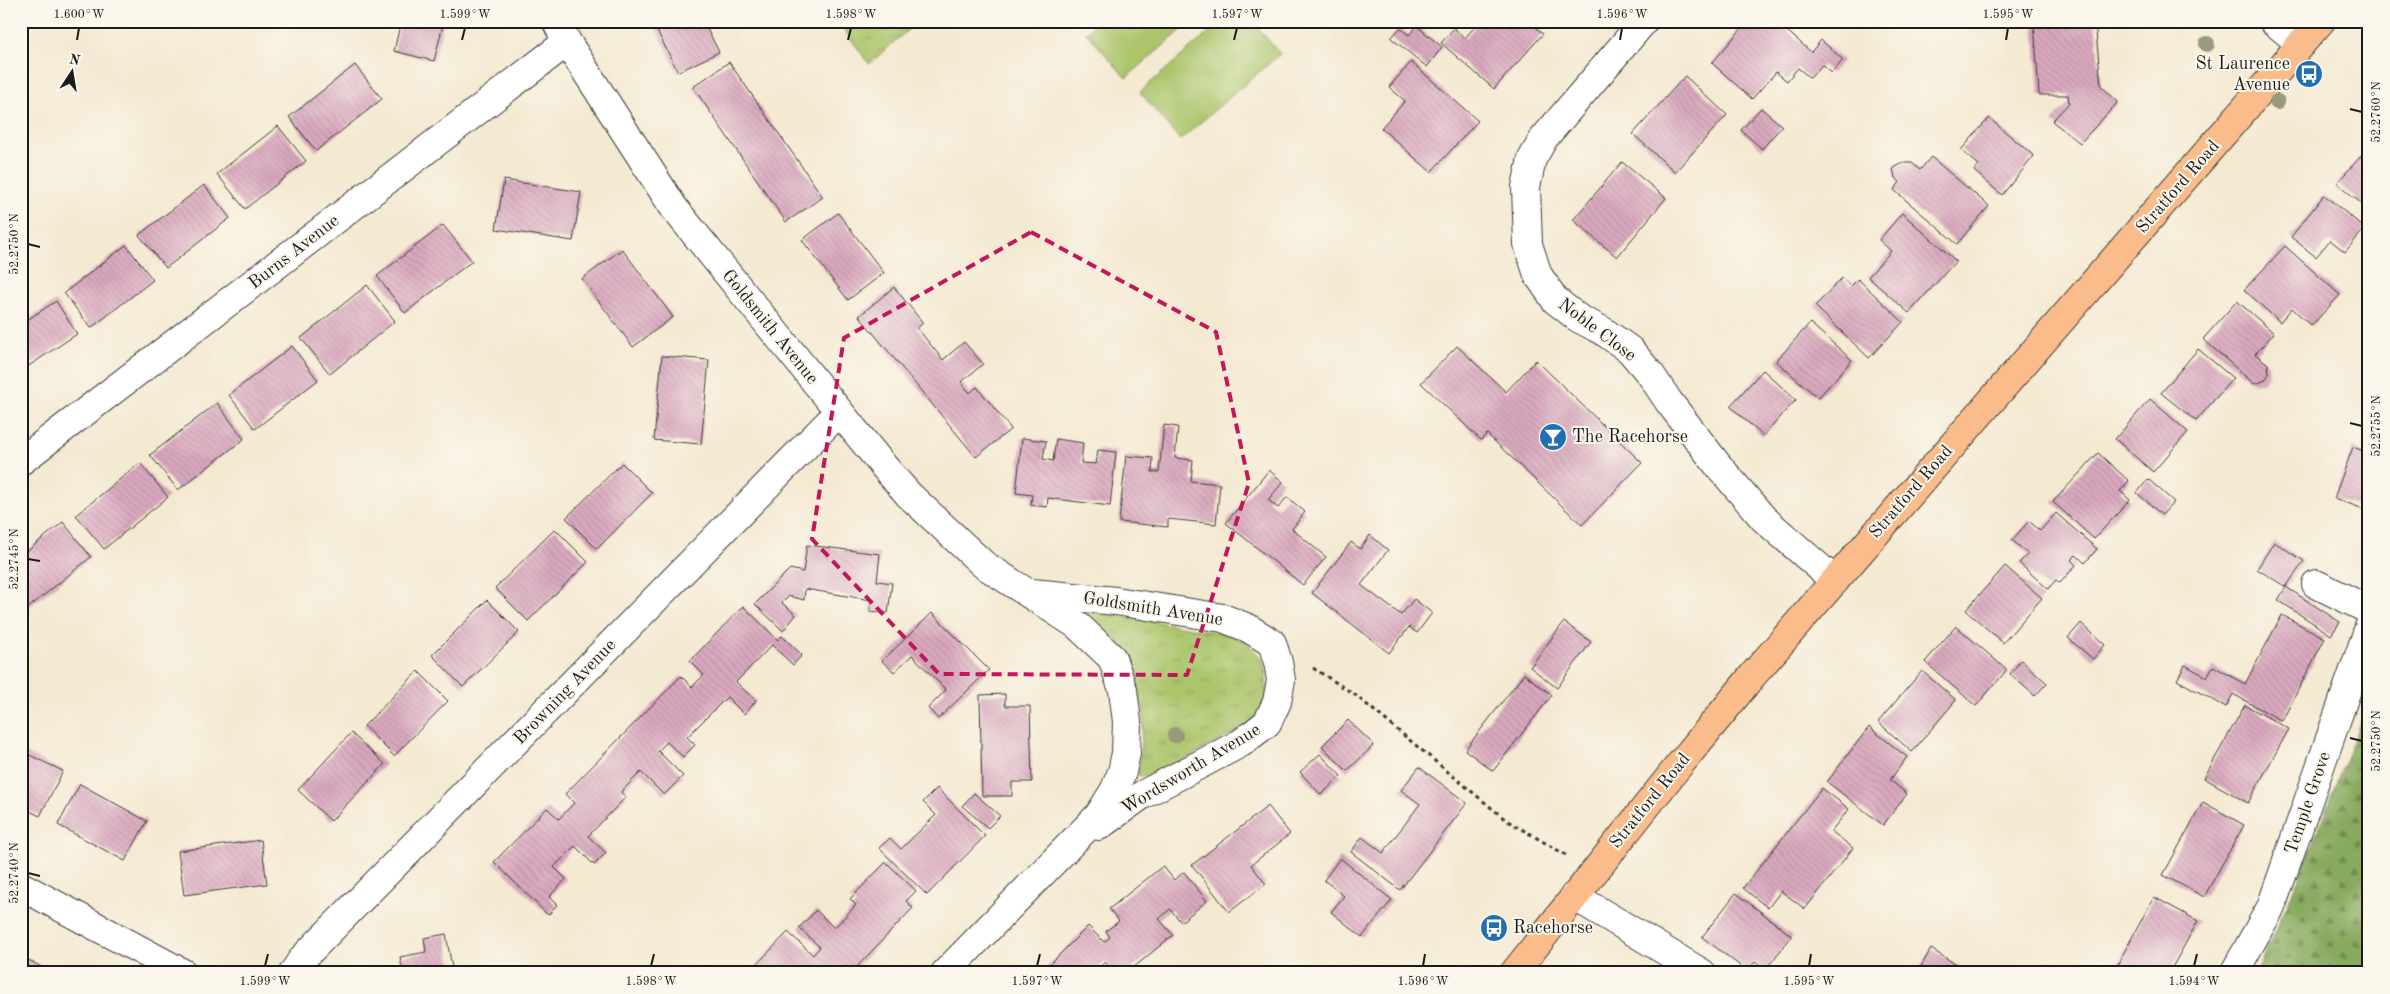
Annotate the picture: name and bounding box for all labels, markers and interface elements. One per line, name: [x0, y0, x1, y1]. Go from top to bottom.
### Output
text: 1.599°W: [440, 8, 491, 21]
text: 1.598°W: [826, 8, 877, 21]
text: 1.597°W: [1212, 8, 1263, 21]
text: 1.596°W: [1597, 8, 1648, 21]
text: 1.595°W: [1983, 8, 2034, 21]
text: 1.600°W: [54, 9, 105, 21]
north arrow: [48, 48, 98, 98]
text: N: [68, 52, 81, 68]
place label: St Laurence Avenue: [2195, 55, 2290, 94]
bus stop icon: St Laurence Avenue: [2294, 59, 2324, 89]
text: 52.2760°N: [2370, 81, 2383, 143]
street label: Stratford Road: [2133, 137, 2223, 237]
street label: Burns Avenue: [245, 211, 343, 293]
text: 52.2750°N: [8, 213, 21, 275]
street label: Goldsmith Avenue: [719, 266, 821, 388]
street label: Noble Close: [1555, 295, 1639, 365]
text: 52.2755°N: [2370, 395, 2383, 457]
bar icon: The Racehorse: [1538, 422, 1568, 452]
place label: The Racehorse: [1572, 428, 1688, 446]
street label: Stratford Road: [1866, 442, 1956, 542]
text: 52.2745°N: [8, 528, 21, 590]
street label: Goldsmith Avenue: [1082, 589, 1224, 629]
street label: Browning Avenue: [510, 636, 620, 748]
text: 52.2750°N: [2370, 710, 2383, 772]
street label: Wordsworth Avenue: [1118, 720, 1264, 818]
street label: Temple Grove: [2282, 749, 2334, 857]
street label: Stratford Road: [1606, 750, 1694, 852]
text: 52.2740°N: [8, 842, 21, 904]
bus stop icon: Racehorse: [1479, 913, 1509, 943]
place label: Racehorse: [1513, 919, 1593, 937]
text: 1.599°W: [240, 975, 291, 988]
text: 1.598°W: [626, 975, 677, 988]
text: 1.597°W: [1012, 975, 1063, 988]
text: 1.596°W: [1398, 975, 1449, 988]
text: 1.595°W: [1784, 975, 1835, 988]
text: 1.594°W: [2169, 975, 2220, 988]

